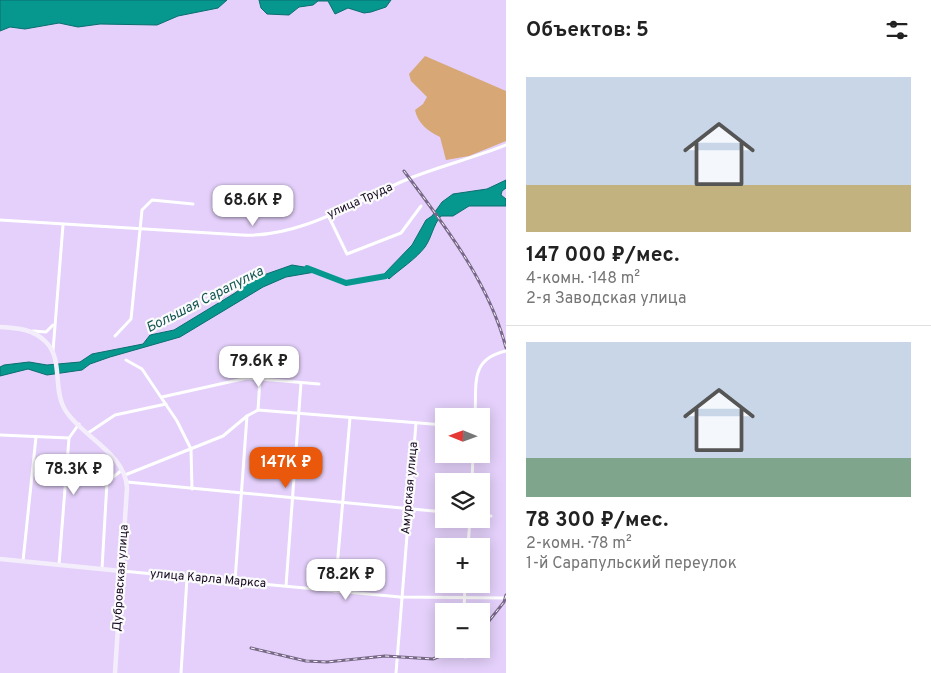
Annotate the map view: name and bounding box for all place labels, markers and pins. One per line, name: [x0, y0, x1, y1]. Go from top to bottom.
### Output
pin: 68.6K ₽: [207, 184, 299, 227]
pin: 79.6K ₽: [213, 346, 305, 388]
pin: 147K ₽: [245, 446, 327, 489]
pin: 78.3K ₽: [28, 454, 120, 496]
pin: 78.2K ₽: [300, 558, 392, 601]

